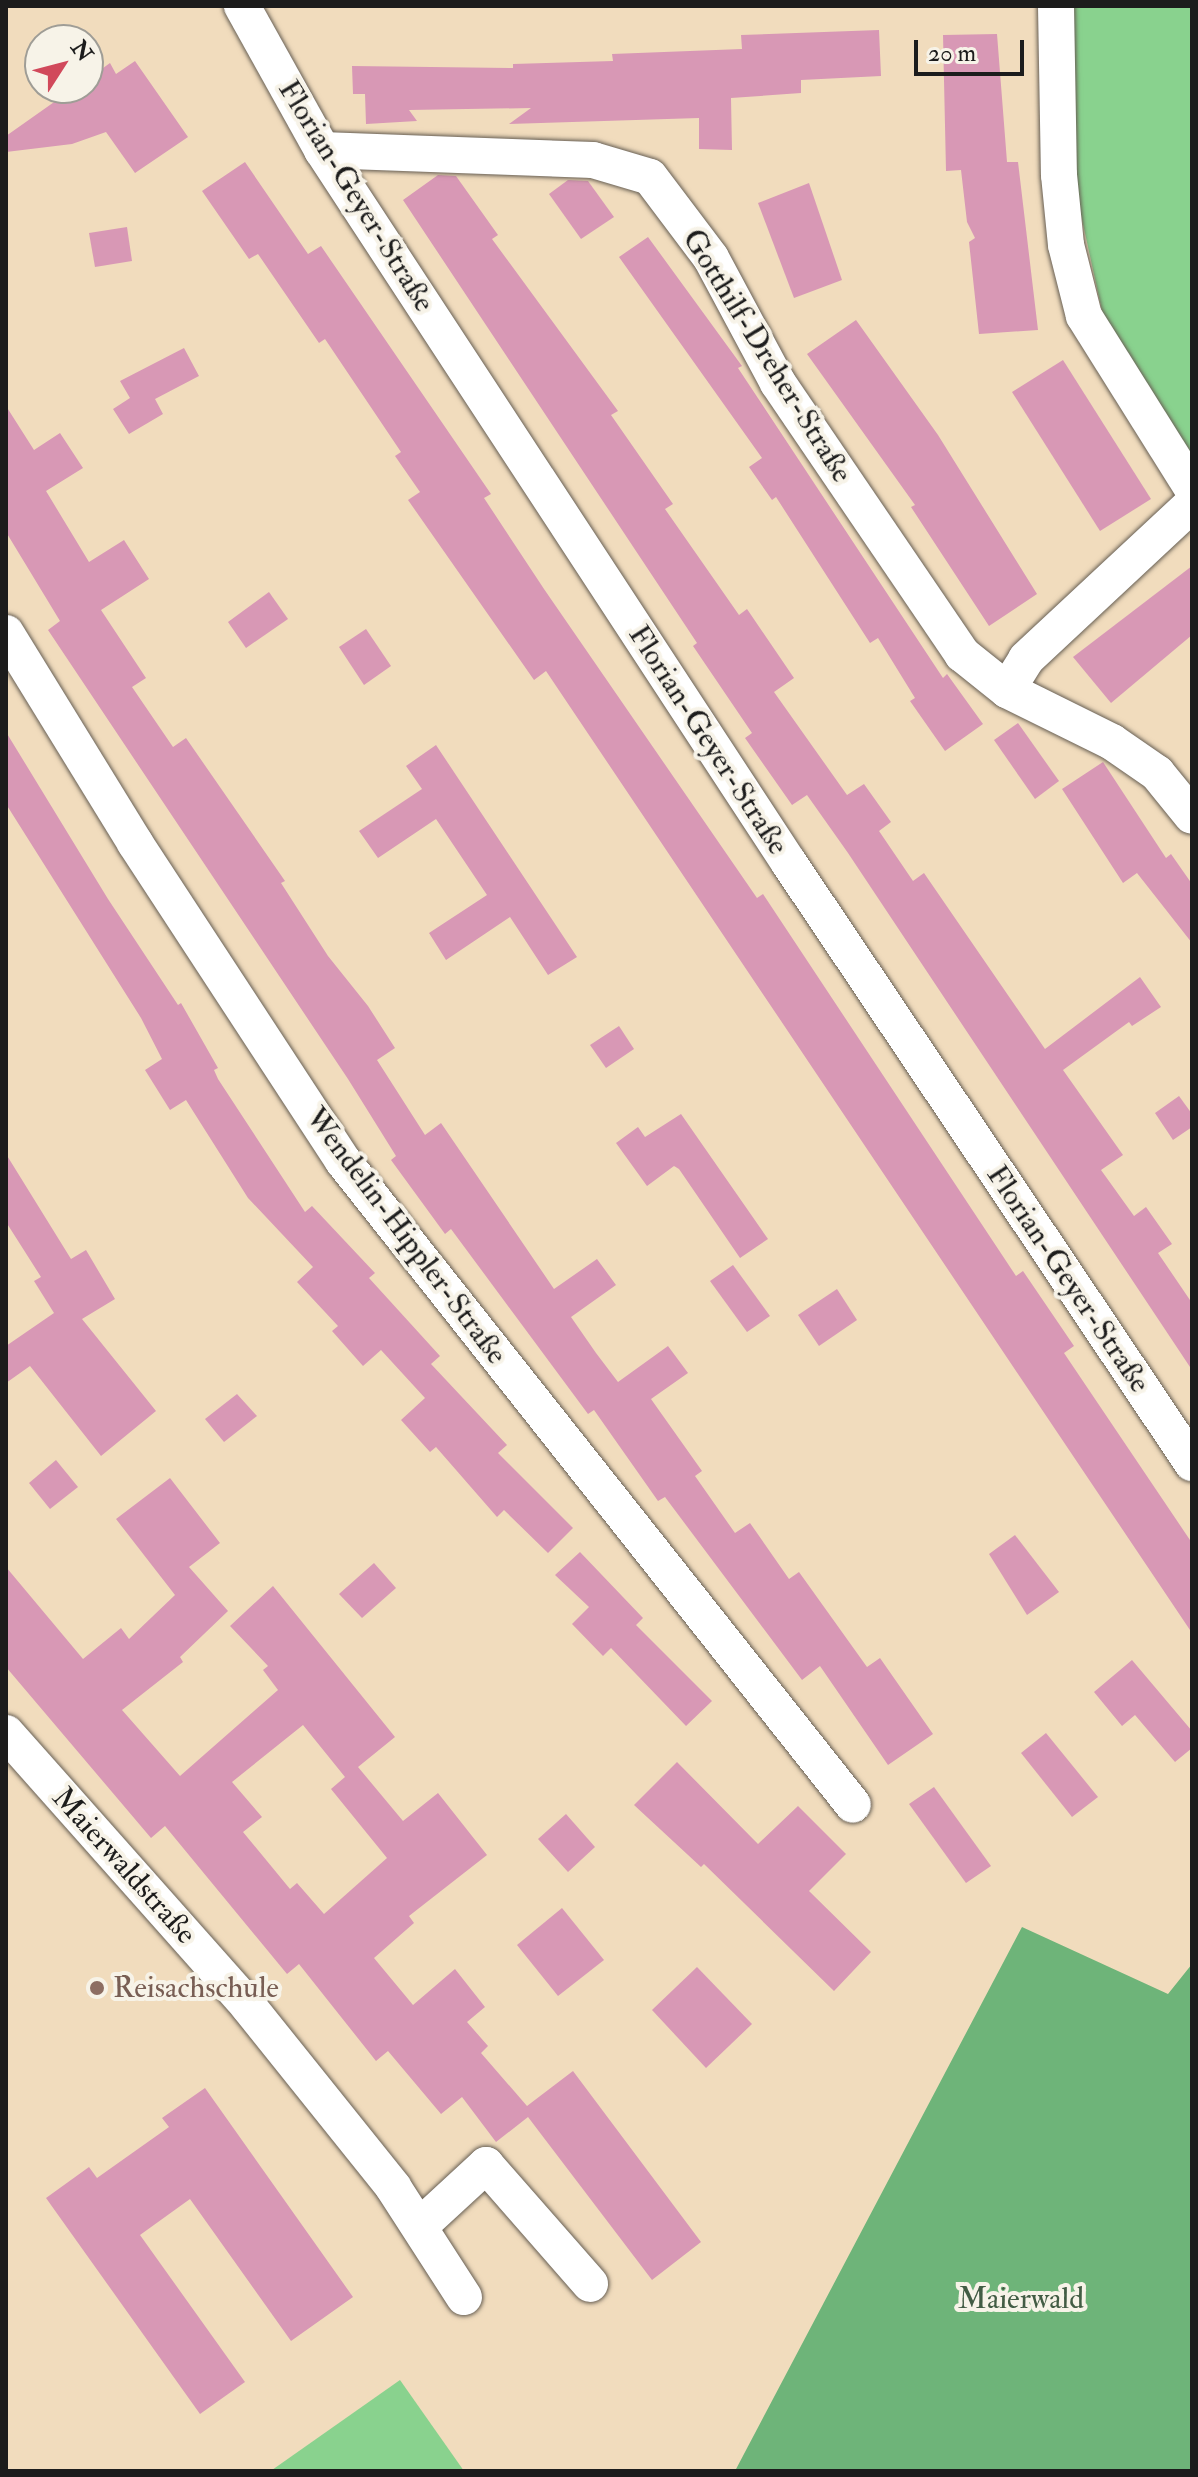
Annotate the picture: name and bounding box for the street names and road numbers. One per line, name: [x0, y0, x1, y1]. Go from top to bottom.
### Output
street label: Florian-Geyer-Straße: [270, 74, 442, 318]
street label: Gotthilf-Dreher-Straße: [674, 223, 860, 489]
street label: Florian-Geyer-Straße: [620, 619, 796, 861]
street label: Wendelin-Hippler-Straße: [298, 1101, 514, 1371]
street label: Florian-Geyer-Straße: [979, 1159, 1157, 1399]
street label: Maierwaldstraße: [44, 1780, 204, 1952]

